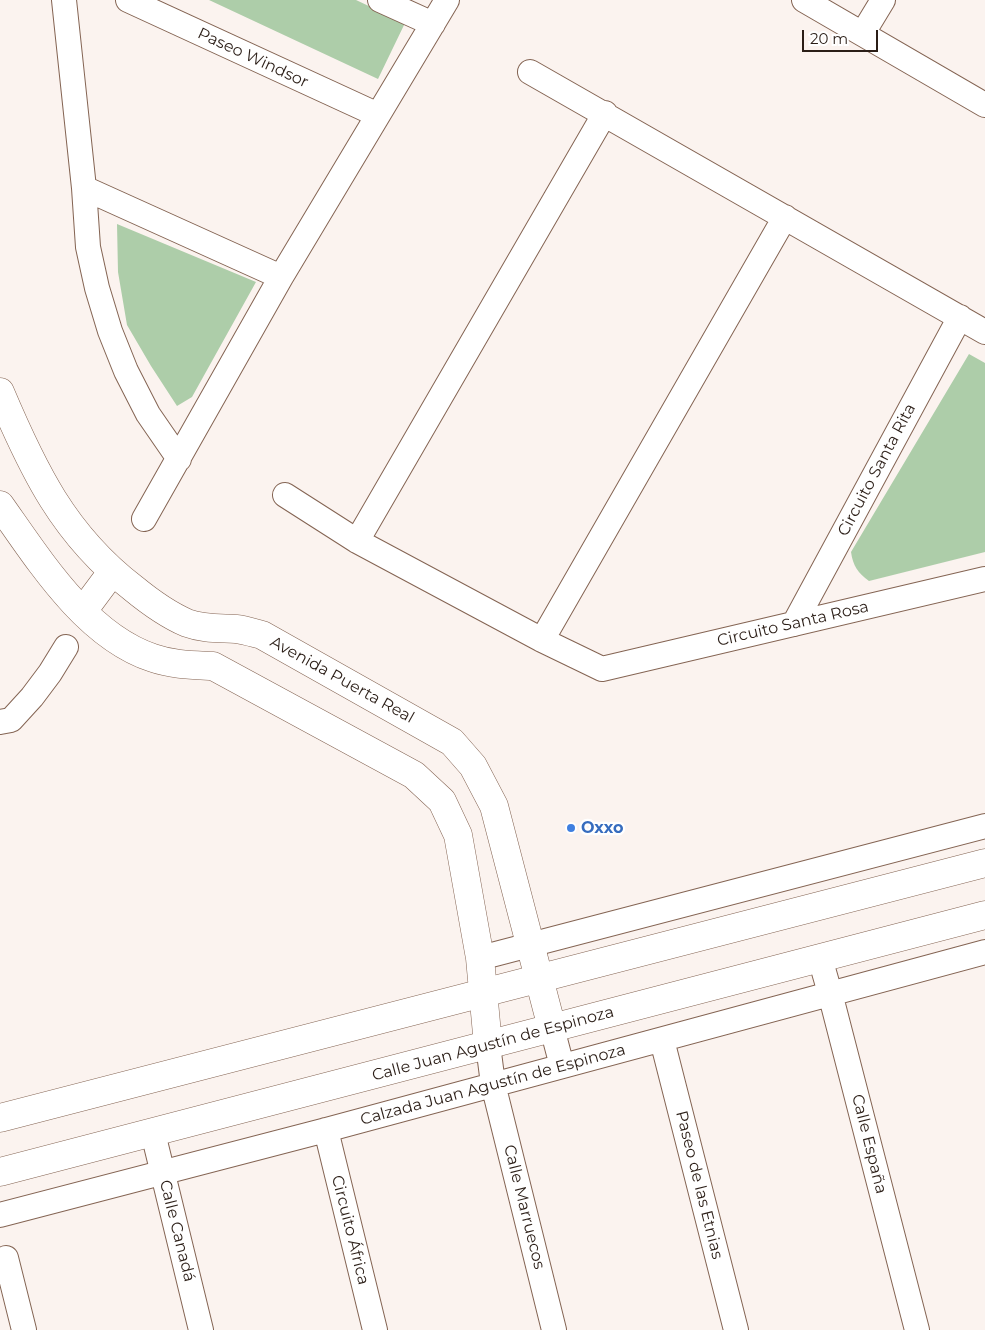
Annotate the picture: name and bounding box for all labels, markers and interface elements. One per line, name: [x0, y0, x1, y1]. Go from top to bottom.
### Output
scale bar: [805, 20, 881, 52]
street label: Paseo Windsor: [195, 24, 311, 92]
text: 20 m: [810, 29, 848, 48]
street label: Circuito Santa Rita: [834, 400, 920, 540]
street label: Circuito Santa Rosa: [715, 597, 871, 651]
street label: Avenida Puerta Real: [267, 632, 417, 728]
place label: Oxxo: [581, 818, 624, 838]
marker: Oxxo: [565, 822, 577, 834]
street label: Calle Juan Agustín de Espinoza: [370, 1002, 616, 1086]
street label: Calzada Juan Agustín de Espinoza: [358, 1040, 628, 1130]
street label: Calle España: [847, 1092, 891, 1196]
street label: Paseo de las Etnias: [671, 1109, 727, 1261]
street label: Calle Marruecos: [499, 1143, 549, 1271]
street label: Circuito África: [327, 1173, 373, 1287]
street label: Calle Canadá: [155, 1178, 199, 1284]

